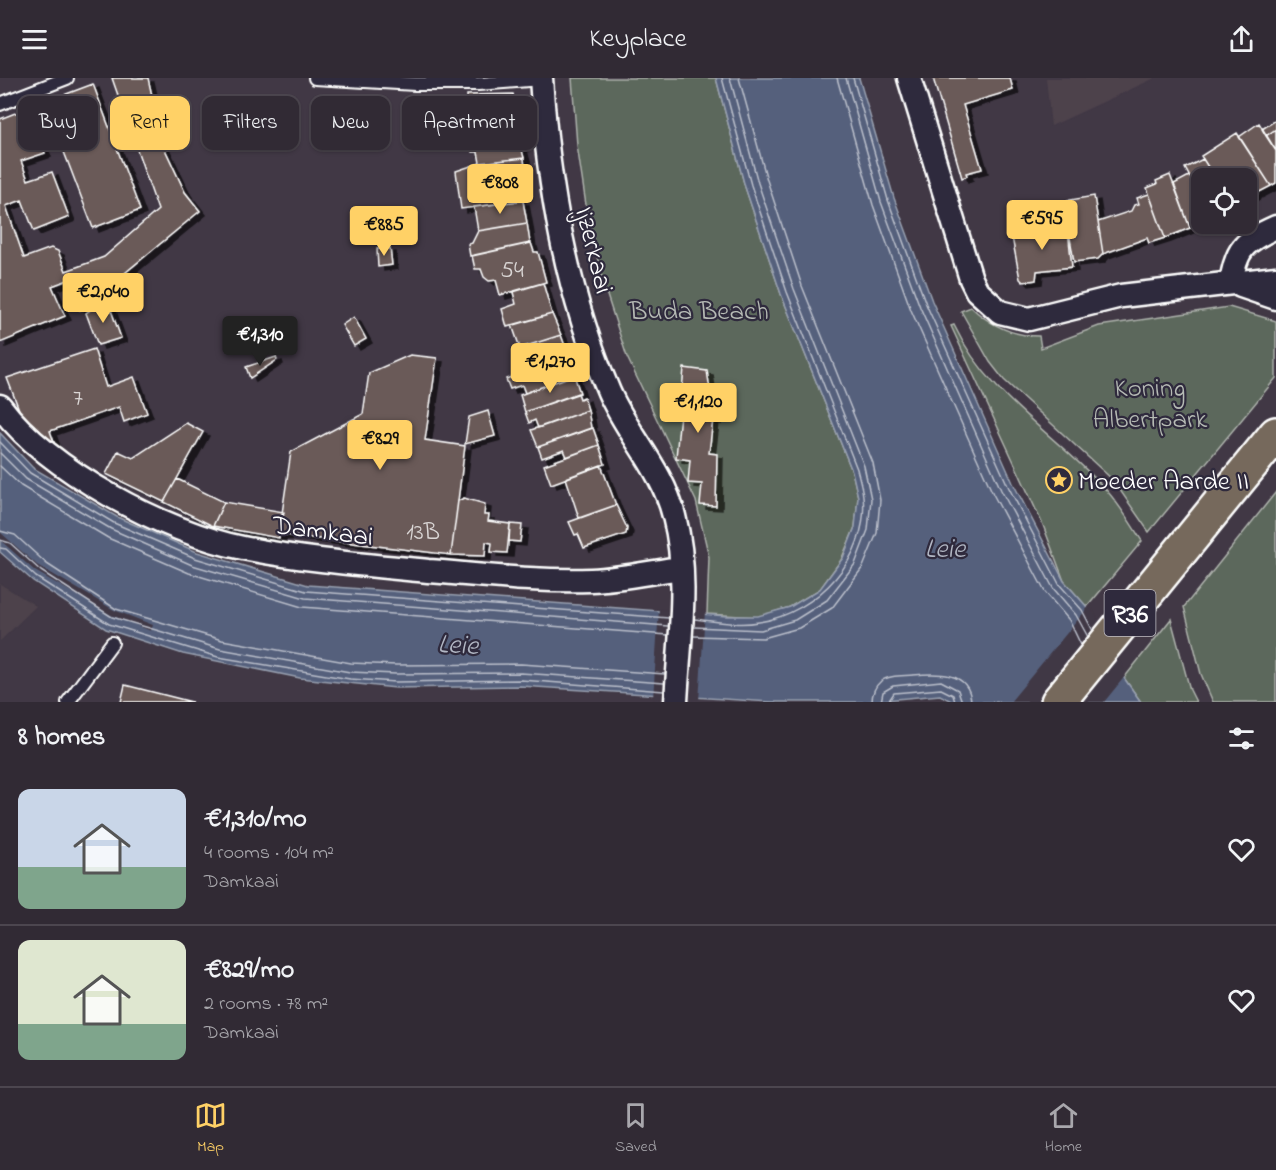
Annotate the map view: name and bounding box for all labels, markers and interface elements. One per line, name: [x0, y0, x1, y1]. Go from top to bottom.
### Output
text: Keyplace: [589, 20, 687, 59]
icon: menu: [18, 23, 51, 56]
icon: share: [1225, 23, 1258, 56]
chip: Buy: [18, 96, 98, 150]
chip: Rent: [110, 96, 190, 150]
chip: Filters: [202, 96, 299, 150]
chip: New: [311, 96, 390, 150]
chip: Apartment: [402, 96, 537, 150]
pin: €808: [464, 164, 536, 215]
map controls: [1191, 168, 1257, 234]
button: locate: [1191, 168, 1257, 234]
text: €808: [481, 169, 519, 198]
pin: €595: [1006, 200, 1078, 251]
street label: Ijzerkaai: [563, 203, 622, 298]
text: €595: [1021, 205, 1063, 234]
pin: €885: [348, 206, 420, 257]
text: €885: [364, 211, 404, 240]
house number: 54: [500, 254, 524, 289]
pin: €2,040: [54, 273, 152, 324]
text: €2,040: [77, 278, 129, 307]
park label: Buda Beach: [628, 293, 769, 332]
pin: €1,310: [211, 316, 309, 367]
text: €1,310: [237, 321, 284, 350]
pin: €1,270: [501, 343, 599, 394]
text: €1,270: [525, 348, 575, 377]
park label: Koning Albertpark: [1093, 370, 1207, 440]
house number: 7: [73, 382, 83, 417]
pin: €1,120: [649, 383, 747, 434]
text: €1,120: [674, 388, 722, 417]
pin: €829: [344, 420, 416, 471]
text: €829: [361, 425, 399, 454]
place label: Moeder Aarde II: [1078, 463, 1249, 502]
place icon: Moeder Aarde II: [1044, 465, 1074, 495]
street label: Damkaai: [269, 507, 375, 558]
house number: 13B: [406, 516, 440, 551]
water label: Leie: [925, 530, 967, 571]
road number: R36: [1104, 590, 1156, 636]
water label: Leie: [437, 625, 481, 668]
text: 8 homes: [18, 719, 105, 757]
icon: filters: [1225, 722, 1258, 755]
text: €1,310/mo: [204, 801, 307, 839]
icon: home: [66, 813, 138, 885]
icon: heart: [1225, 833, 1258, 866]
text: 4 rooms · 104 m²: [204, 839, 334, 868]
text: Damkaai: [204, 868, 279, 897]
text: €829/mo: [204, 952, 294, 990]
icon: home: [66, 964, 138, 1036]
icon: heart: [1225, 984, 1258, 1017]
text: 2 rooms · 78 m²: [204, 990, 328, 1019]
text: Damkaai: [204, 1019, 279, 1048]
tab: Map: [194, 1099, 227, 1159]
tab: Saved: [615, 1099, 657, 1159]
tab: Home: [1045, 1099, 1082, 1159]

